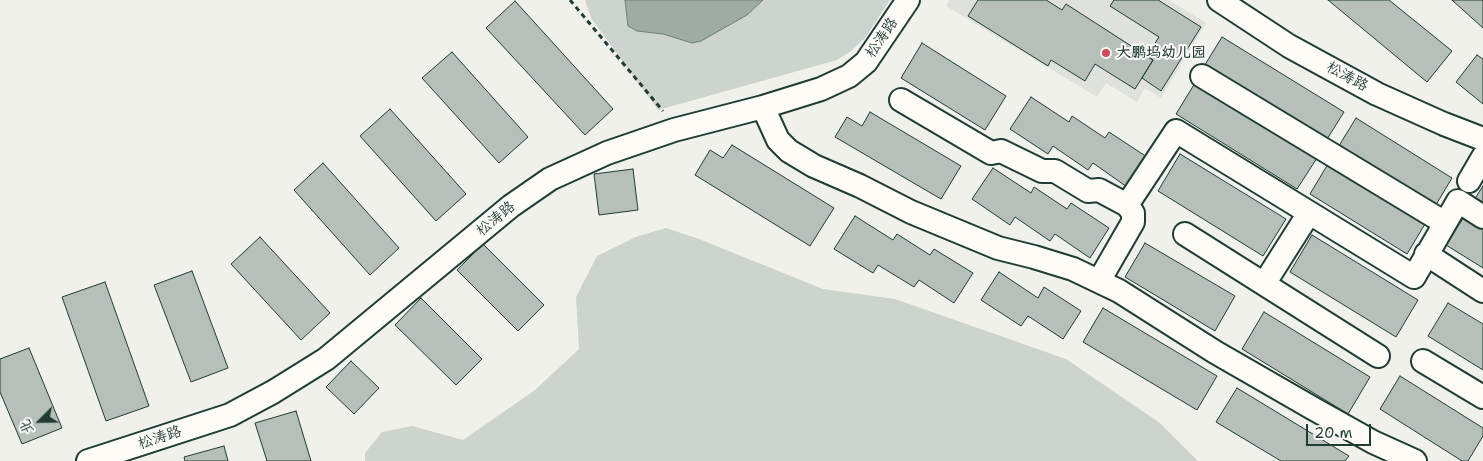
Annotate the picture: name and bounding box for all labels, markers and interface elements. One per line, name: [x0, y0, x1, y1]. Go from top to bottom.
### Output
street label: 松涛路: [862, 14, 902, 62]
place label: 大鹏坞幼儿园: [1116, 44, 1206, 62]
marker: 大鹏坞幼儿园: [1100, 47, 1112, 59]
street label: 松涛路: [1323, 58, 1371, 96]
street label: 松涛路: [473, 198, 519, 240]
north arrow: [15, 396, 65, 446]
scale bar: [1308, 414, 1373, 446]
text: 北: [15, 417, 37, 437]
street label: 松涛路: [136, 422, 184, 454]
text: 20 m: [1314, 423, 1353, 443]

